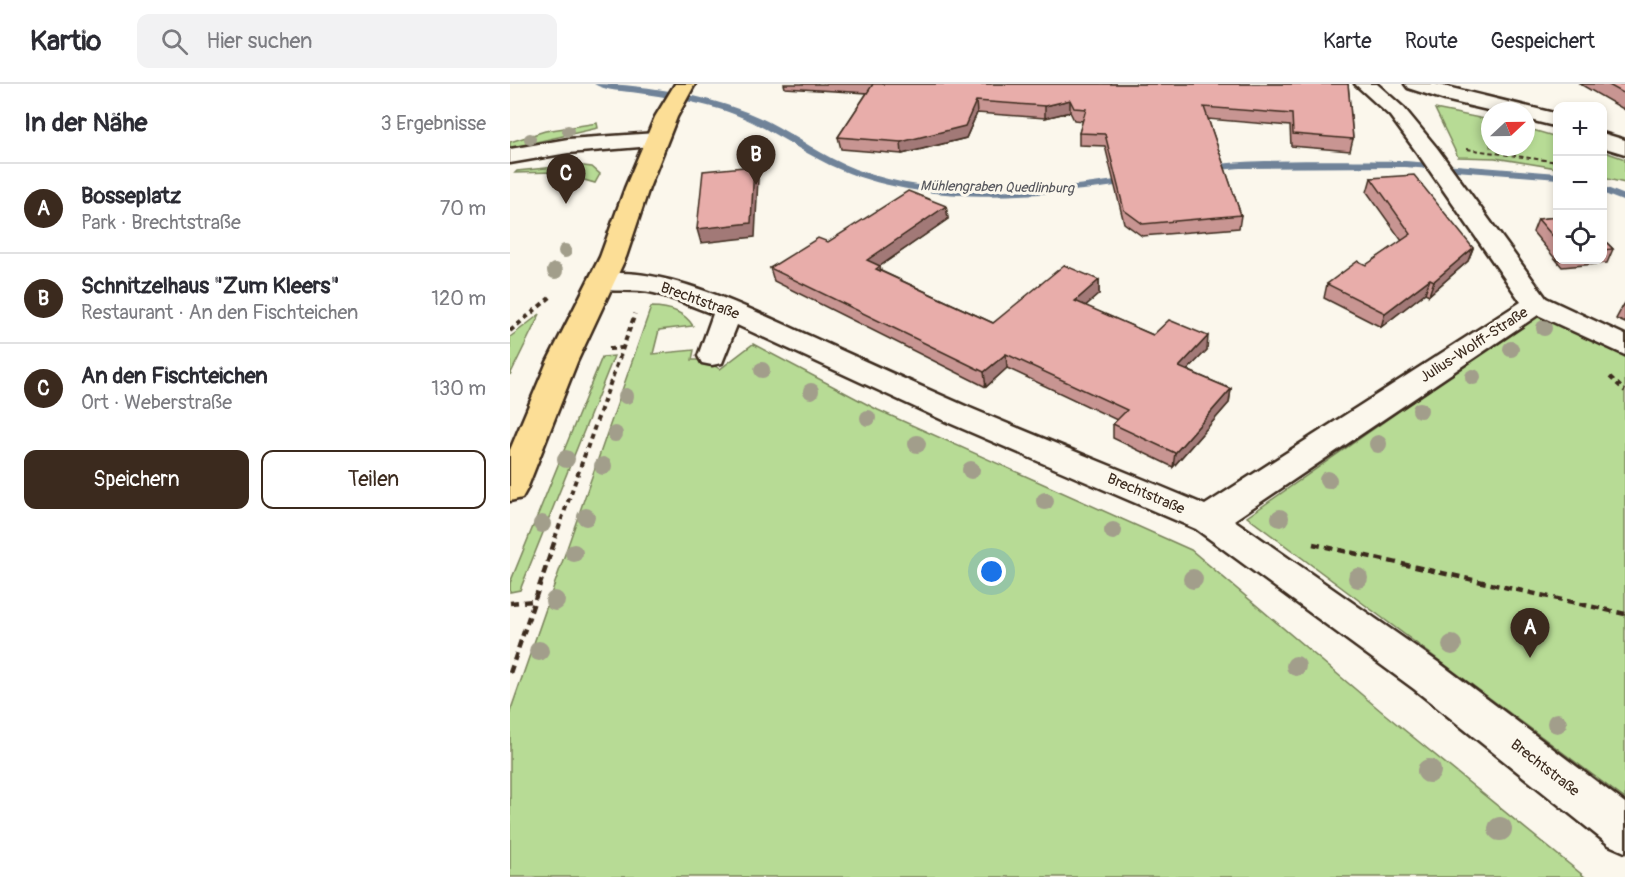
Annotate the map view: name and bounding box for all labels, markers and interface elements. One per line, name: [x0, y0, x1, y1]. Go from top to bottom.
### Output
search box: [137, 14, 557, 68]
text: Kartio: [30, 24, 101, 59]
icon: search: [158, 25, 191, 58]
text: Hier suchen: [206, 27, 312, 55]
text: Karte: [1323, 28, 1372, 55]
text: Route: [1405, 28, 1458, 55]
text: Gespeichert: [1491, 28, 1595, 55]
north arrow: [1481, 102, 1535, 156]
map controls: [1553, 102, 1607, 264]
button: +: [1553, 102, 1607, 156]
text: In der Nähe: [24, 107, 147, 139]
text: 3 Ergebnisse: [381, 111, 486, 136]
pin: B: [736, 135, 776, 185]
pin: C: [546, 154, 586, 204]
button: −: [1553, 156, 1607, 210]
water label: Mühlengraben Quedlinburg: [920, 177, 1075, 197]
text: Bosseplatz: [81, 182, 181, 210]
text: A: [37, 196, 50, 221]
text: 70 m: [440, 196, 486, 221]
text: Park · Brechtstraße: [81, 210, 241, 235]
button: locate: [1553, 210, 1607, 264]
text: Schnitzelhaus "Zum Kleers": [81, 272, 339, 300]
street label: Brechtstraße: [658, 278, 742, 324]
text: B: [38, 286, 49, 311]
text: 120 m: [431, 286, 486, 311]
text: Restaurant · An den Fischteichen: [81, 300, 358, 325]
street label: Julius-Wolff-Straße: [1416, 303, 1532, 387]
text: An den Fischteichen: [81, 362, 268, 390]
text: C: [37, 376, 50, 401]
text: 130 m: [431, 376, 486, 401]
text: Ort · Weberstraße: [81, 390, 232, 415]
button: Speichern: [24, 450, 249, 509]
button: Teilen: [261, 450, 486, 509]
street label: Brechtstraße: [1104, 469, 1188, 519]
your location: [977, 557, 1006, 586]
pin: A: [1510, 608, 1550, 658]
street label: Brechtstraße: [1507, 735, 1584, 801]

